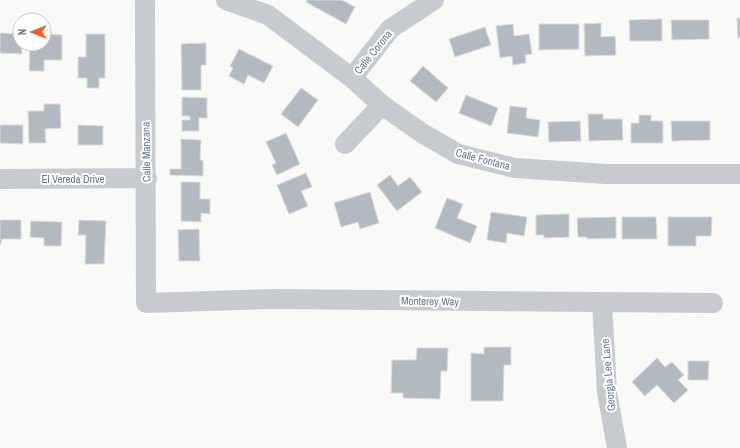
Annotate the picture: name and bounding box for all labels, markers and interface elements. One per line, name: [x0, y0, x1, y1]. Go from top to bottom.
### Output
north arrow: [12, 12, 52, 52]
street label: Calle Corona: [351, 27, 395, 77]
text: N: [15, 29, 29, 35]
street label: Calle Manzana: [138, 122, 154, 182]
street label: Calle Fontana: [454, 145, 512, 173]
street label: El Vereda Drive: [41, 172, 105, 186]
street label: Monterey Way: [401, 293, 460, 309]
street label: Georgia Lee Lane: [598, 338, 618, 412]

